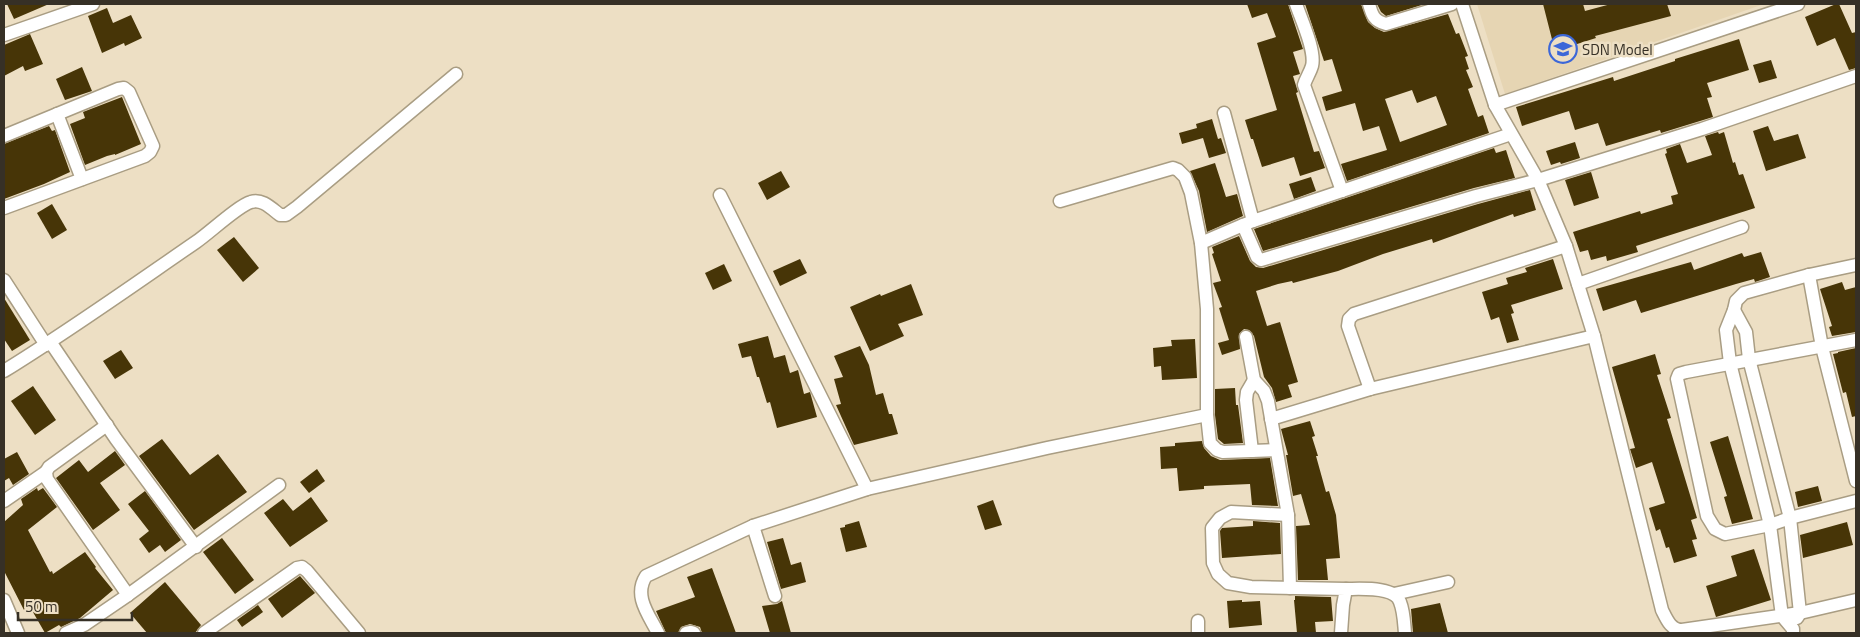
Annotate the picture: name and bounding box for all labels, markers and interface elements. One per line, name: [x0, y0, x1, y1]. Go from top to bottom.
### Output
school or university icon: SDN Model: [1548, 34, 1578, 64]
place label: SDN Model: [1582, 38, 1653, 61]
scale bar: [18, 590, 131, 622]
text: 50 m: [25, 595, 58, 618]

